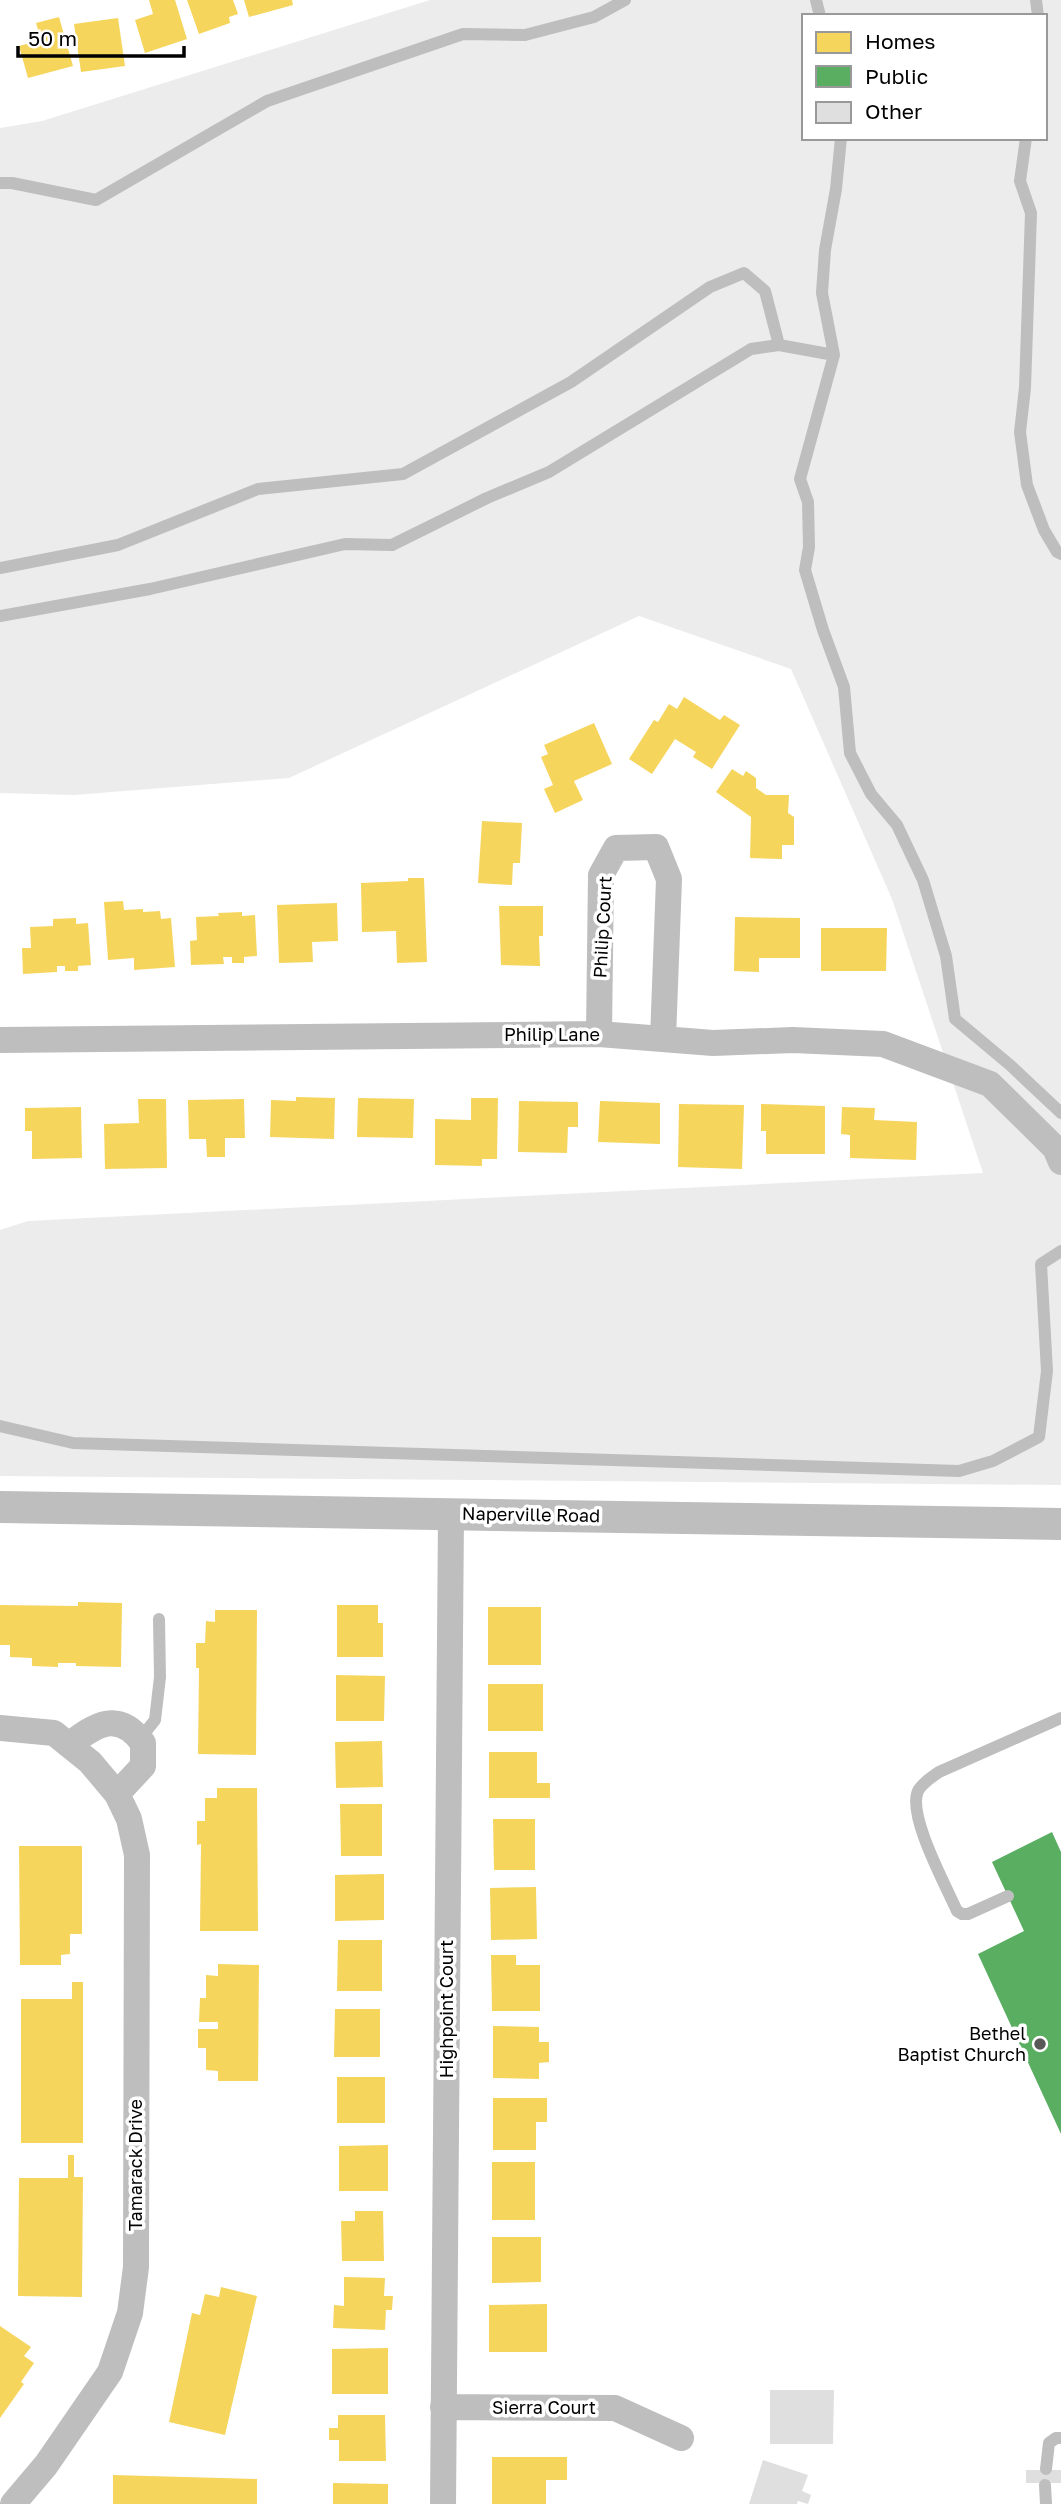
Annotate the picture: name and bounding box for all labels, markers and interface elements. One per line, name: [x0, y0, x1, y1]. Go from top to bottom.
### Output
scale bar: [18, 14, 184, 58]
legend: [802, 14, 1047, 140]
text: 50 m: [28, 25, 77, 51]
text: Homes: [865, 28, 935, 54]
text: Public: [865, 63, 928, 89]
text: Other: [865, 98, 922, 124]
street label: Philip Court: [588, 875, 616, 979]
street label: Philip Lane: [504, 1023, 600, 1045]
street label: Naperville Road: [462, 1502, 600, 1526]
street label: Highpoint Court: [435, 1940, 457, 2078]
place label: Bethel Baptist Church: [898, 2022, 1026, 2065]
marker: Bethel Baptist Church: [1032, 2036, 1048, 2052]
street label: Tamarack Drive: [124, 2099, 146, 2231]
street label: Sierra Court: [492, 2396, 596, 2418]

